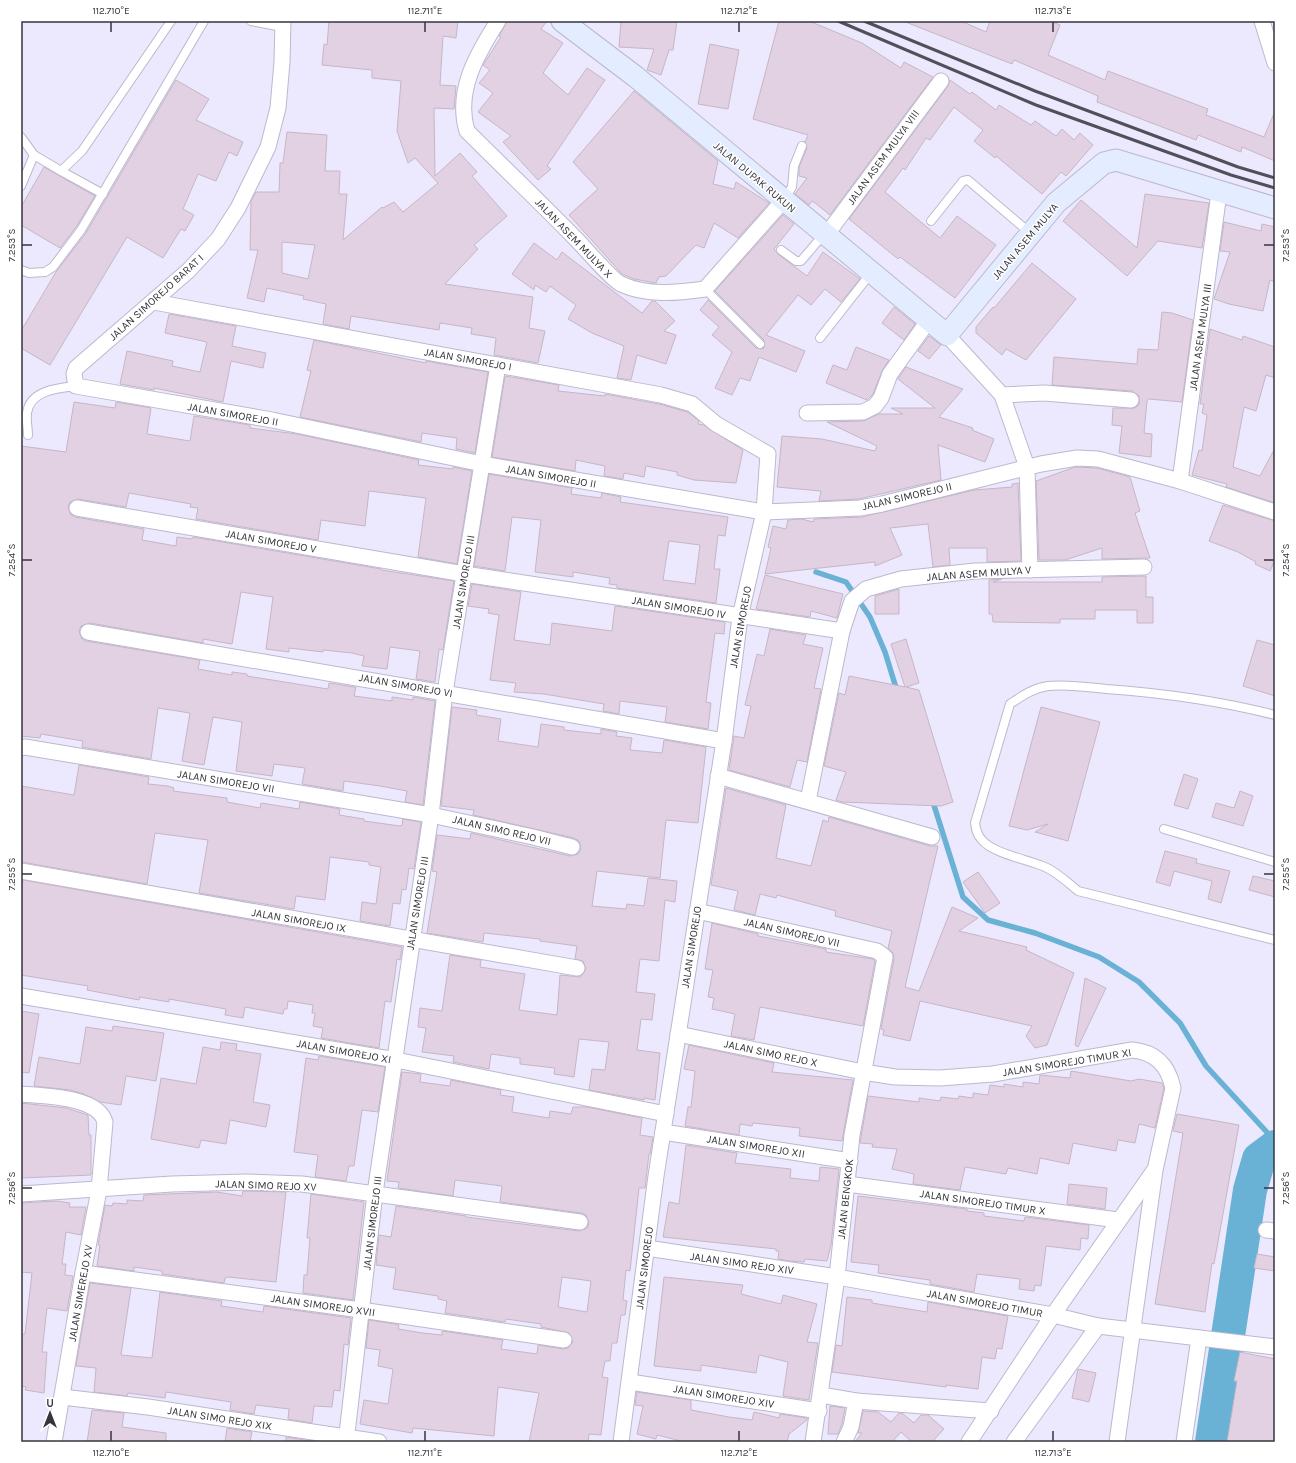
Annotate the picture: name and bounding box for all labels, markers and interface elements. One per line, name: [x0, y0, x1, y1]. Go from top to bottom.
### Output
text: 112.710°E: [92, 5, 130, 17]
text: 112.711°E: [408, 5, 442, 17]
text: 112.712°E: [720, 5, 758, 17]
text: 112.713°E: [1034, 5, 1072, 17]
street label: JALAN ASEM MULYA VIII: [845, 107, 922, 207]
street label: JALAN DUPAK RUKUN: [711, 139, 798, 216]
street label: JALAN ASEM MULYA X: [532, 196, 615, 281]
street label: JALAN ASEM MULYA: [990, 200, 1062, 282]
text: 7.253°S: [6, 228, 18, 262]
text: 7.253°S: [1280, 228, 1292, 262]
street label: JALAN SIMOREJO BARAT I: [106, 252, 206, 343]
street label: JALAN ASEM MULYA III: [1187, 283, 1214, 391]
street label: JALAN SIMOREJO I: [423, 345, 513, 374]
street label: JALAN SIMOREJO II: [187, 400, 279, 429]
street label: JALAN SIMOREJO II: [505, 462, 597, 491]
street label: JALAN SIMOREJO II: [861, 480, 953, 513]
street label: JALAN SIMOREJO V: [225, 527, 317, 556]
street label: JALAN SIMOREJO III: [450, 534, 477, 630]
text: 7.254°S: [6, 544, 18, 576]
text: 7.254°S: [1280, 544, 1292, 576]
street label: JALAN ASEM MULYA V: [926, 563, 1032, 584]
street label: JALAN SIMOREJO: [727, 585, 754, 669]
street label: JALAN SIMOREJO IV: [631, 594, 727, 621]
street label: JALAN SIMOREJO VI: [358, 671, 454, 700]
street label: JALAN SIMOREJO VII: [177, 767, 275, 796]
street label: JALAN SIMO REJO VII: [451, 813, 552, 848]
street label: JALAN SIMOREJO III: [404, 855, 431, 951]
text: 7.255°S: [6, 857, 18, 891]
text: 7.255°S: [1280, 857, 1292, 891]
street label: JALAN SIMOREJO: [679, 905, 704, 989]
street label: JALAN SIMOREJO IX: [251, 906, 347, 935]
street label: JALAN SIMOREJO VII: [743, 915, 841, 950]
street label: JALAN SIMOREJO XI: [296, 1037, 392, 1066]
street label: JALAN SIMO REJO X: [723, 1037, 819, 1070]
street label: JALAN SIMOREJO TIMUR XI: [1002, 1046, 1132, 1079]
street label: JALAN SIMOREJO XII: [706, 1132, 806, 1161]
street label: JALAN BENGKOK: [835, 1158, 856, 1240]
text: 7.256°S: [6, 1171, 18, 1205]
text: 7.256°S: [1280, 1171, 1292, 1205]
street label: JALAN SIMOREJO III: [360, 1175, 385, 1271]
street label: JALAN SIMO REJO XV: [215, 1177, 317, 1194]
street label: JALAN SIMOREJO TIMUR X: [919, 1187, 1047, 1218]
street label: JALAN SIMOREJO: [633, 1226, 656, 1310]
street label: JALAN SIMEREJO XV: [66, 1244, 95, 1342]
street label: JALAN SIMO REJO XIV: [689, 1250, 795, 1277]
street label: JALAN SIMOREJO TIMUR: [926, 1287, 1044, 1320]
street label: JALAN SIMOREJO XVII: [270, 1292, 376, 1319]
street label: JALAN SIMOREJO XIV: [673, 1382, 775, 1411]
north arrow: [30, 1393, 70, 1433]
text: U: [46, 1397, 54, 1410]
street label: JALAN SIMO REJO XIX: [167, 1404, 273, 1433]
text: 112.710°E: [92, 1447, 130, 1459]
text: 112.711°E: [408, 1447, 442, 1459]
text: 112.712°E: [720, 1447, 758, 1459]
text: 112.713°E: [1034, 1447, 1072, 1459]

